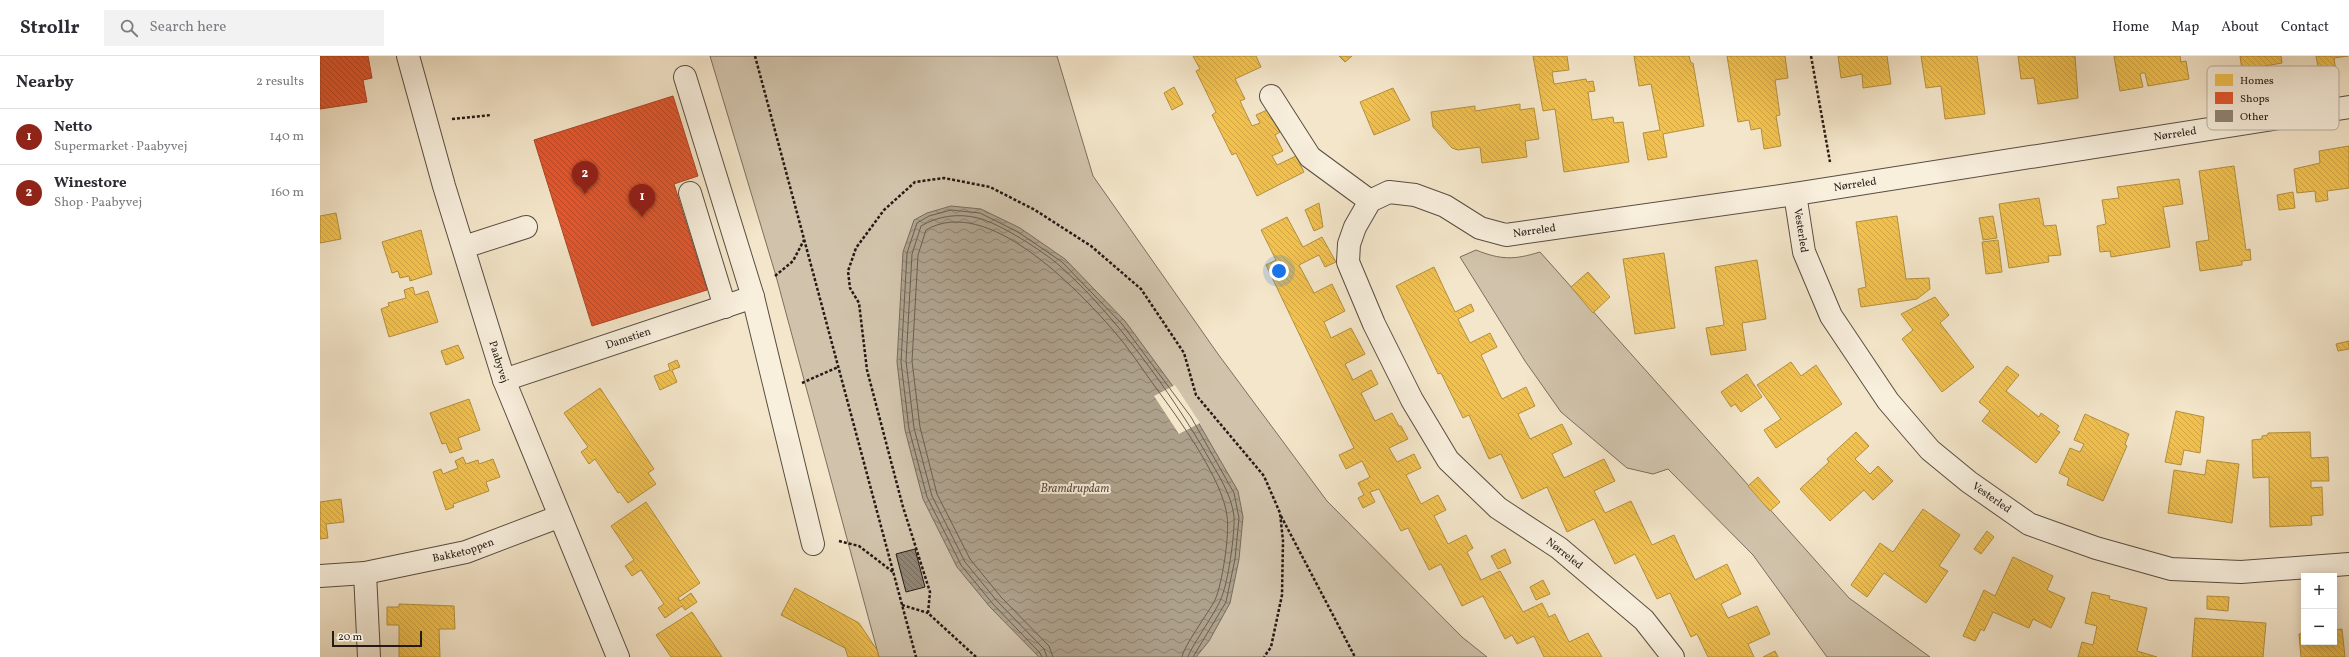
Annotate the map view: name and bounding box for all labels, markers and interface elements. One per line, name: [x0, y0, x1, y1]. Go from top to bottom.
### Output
search box: [104, 10, 384, 46]
text: Strollr: [20, 15, 80, 41]
icon: search: [118, 17, 140, 39]
text: Search here: [150, 17, 226, 38]
text: Home: [2112, 18, 2149, 37]
text: Map: [2171, 18, 2199, 37]
text: About: [2221, 18, 2259, 37]
text: Contact: [2281, 18, 2329, 37]
legend: [2207, 66, 2339, 130]
text: Nearby: [16, 71, 74, 94]
text: 2 results: [256, 73, 304, 91]
text: Homes: [2240, 74, 2274, 89]
text: Shops: [2240, 92, 2270, 107]
text: Other: [2240, 110, 2269, 125]
text: Netto: [54, 117, 92, 138]
street label: Nørreled: [2153, 124, 2198, 145]
text: 1: [26, 128, 32, 146]
text: 140 m: [270, 128, 304, 146]
text: Supermarket · Paabyvej: [54, 138, 187, 156]
pin: 2: [572, 161, 598, 194]
text: Winestore: [54, 173, 127, 194]
street label: Nørreled: [1833, 174, 1878, 195]
text: 2: [26, 184, 32, 202]
text: 160 m: [270, 184, 304, 202]
pin: 1: [629, 184, 655, 217]
text: Shop · Paabyvej: [54, 194, 142, 212]
street label: Vesterled: [1790, 207, 1812, 254]
street label: Nørreled: [1512, 221, 1557, 241]
your location: [1269, 261, 1289, 281]
street label: Damstien: [604, 324, 653, 353]
street label: Paabyvej: [485, 339, 512, 385]
street label: Vesterled: [1969, 479, 2014, 517]
water label: Bramdrupdam: [1041, 481, 1109, 497]
street label: Bakketoppen: [431, 534, 497, 566]
street label: Nørreled: [1542, 535, 1586, 573]
map controls: [2301, 573, 2337, 645]
button: +: [2301, 573, 2337, 609]
button: −: [2301, 609, 2337, 645]
scale bar: [332, 629, 422, 648]
text: 20 m: [338, 630, 362, 645]

